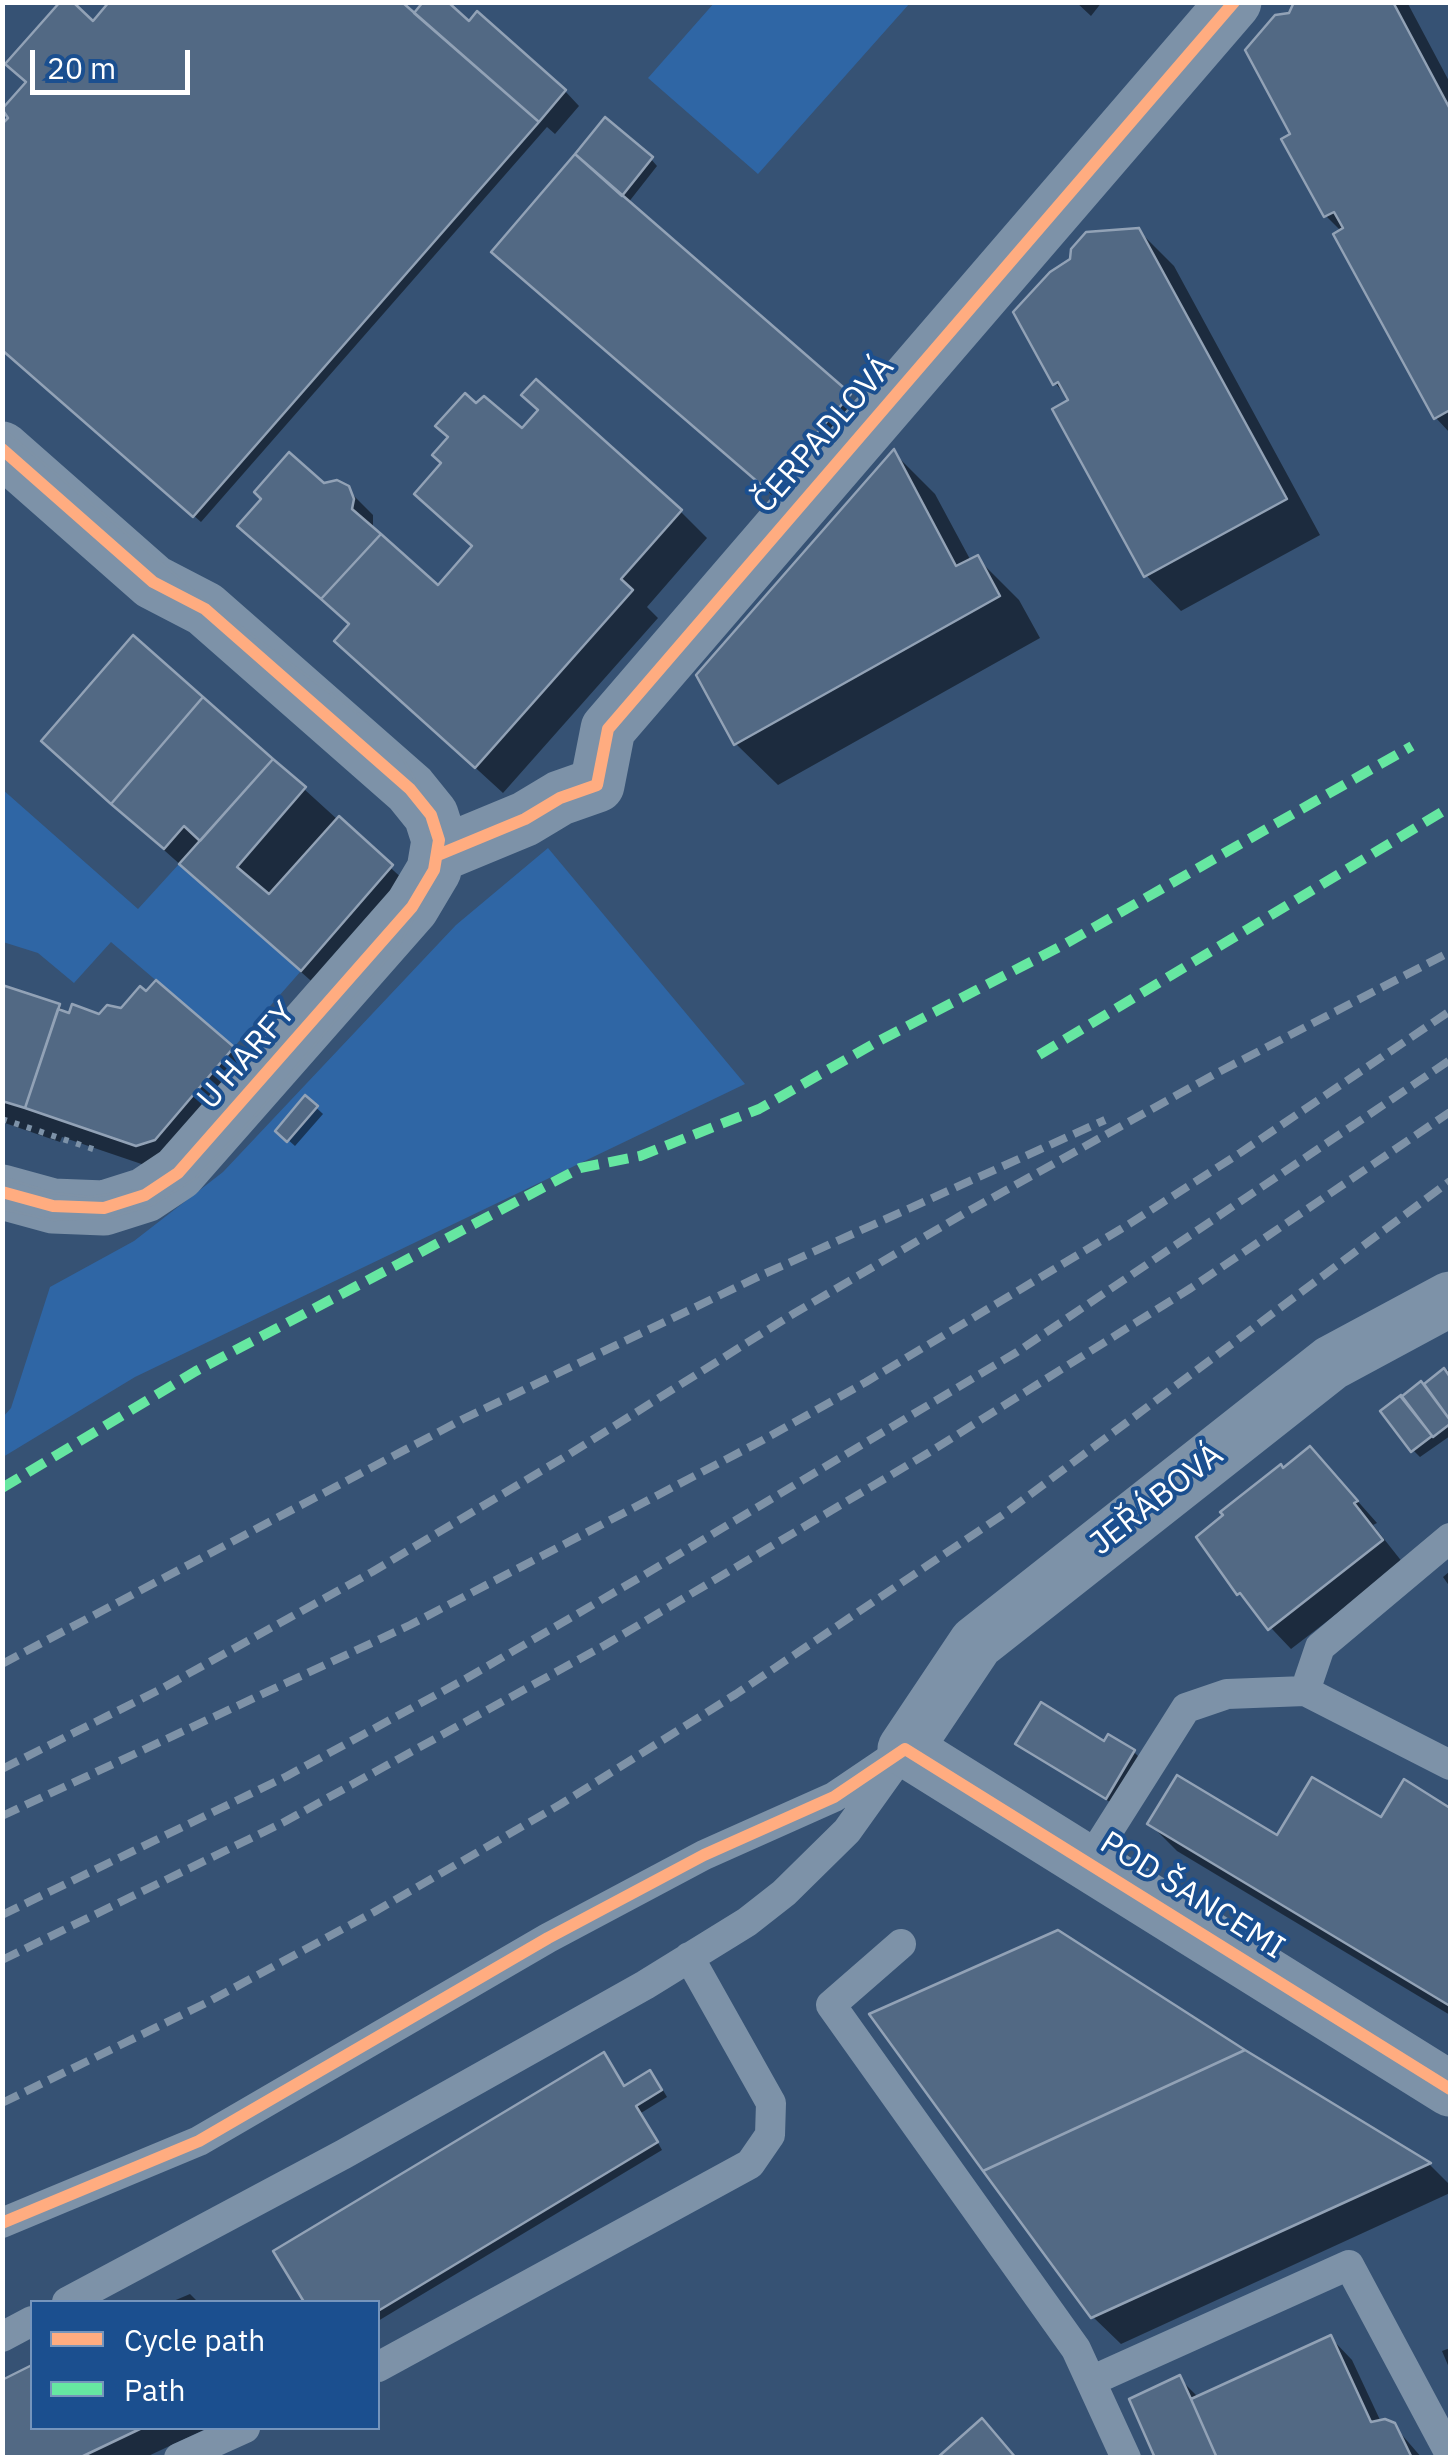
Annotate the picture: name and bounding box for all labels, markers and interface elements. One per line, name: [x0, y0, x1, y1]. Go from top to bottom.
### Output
scale bar: [35, 30, 195, 92]
text: 20 m: [47, 48, 116, 87]
street label: ČERPADLOVÁ: [746, 349, 902, 521]
street label: U HARFY: [190, 994, 304, 1118]
street label: JEŘÁBOVÁ: [1083, 1436, 1231, 1564]
street label: POD ŠANCEMI: [1093, 1824, 1291, 1968]
legend: [30, 2300, 380, 2430]
text: Cycle path: [124, 2320, 265, 2359]
text: Path: [124, 2370, 185, 2409]

